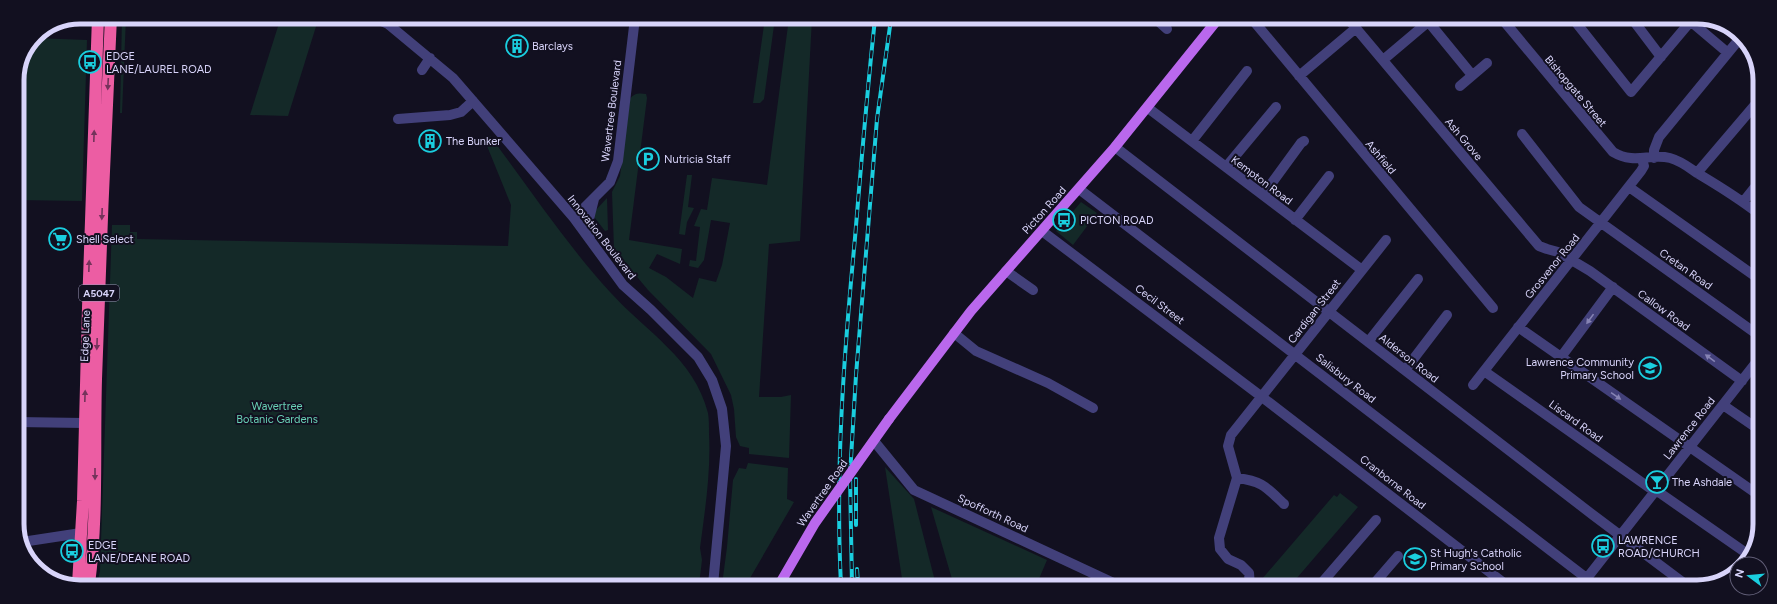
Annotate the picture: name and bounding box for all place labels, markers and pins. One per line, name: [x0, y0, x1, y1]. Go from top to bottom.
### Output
building icon: Barclays: [504, 33, 530, 59]
place label: Barclays: [532, 40, 573, 53]
bus stop icon: EDGE LANE/LAUREL ROAD: [77, 49, 103, 75]
place label: EDGE LANE/LAUREL ROAD: [106, 50, 212, 76]
building icon: The Bunker: [417, 128, 443, 154]
place label: The Bunker: [446, 135, 501, 148]
parking icon: Nutricia Staff: [635, 146, 661, 172]
place label: Nutricia Staff: [664, 153, 731, 166]
bus stop icon: PICTON ROAD: [1051, 207, 1077, 233]
place label: PICTON ROAD: [1080, 214, 1154, 227]
supermarket icon: Shell Select: [47, 226, 73, 252]
place label: Shell Select: [76, 233, 134, 246]
school or university icon: Lawrence Community Primary School: [1637, 355, 1663, 381]
place label: Lawrence Community Primary School: [1526, 356, 1634, 382]
bar icon: The Ashdale: [1644, 469, 1670, 495]
place label: The Ashdale: [1672, 476, 1732, 489]
bus stop icon: LAWRENCE ROAD/CHURCH: [1590, 533, 1616, 559]
place label: LAWRENCE ROAD/CHURCH: [1618, 534, 1700, 560]
bus stop icon: EDGE LANE/DEANE ROAD: [59, 538, 85, 564]
place label: EDGE LANE/DEANE ROAD: [88, 539, 191, 565]
school or university icon: St Hugh's Catholic Primary School: [1402, 546, 1428, 572]
place label: St Hugh's Catholic Primary School: [1430, 547, 1522, 573]

